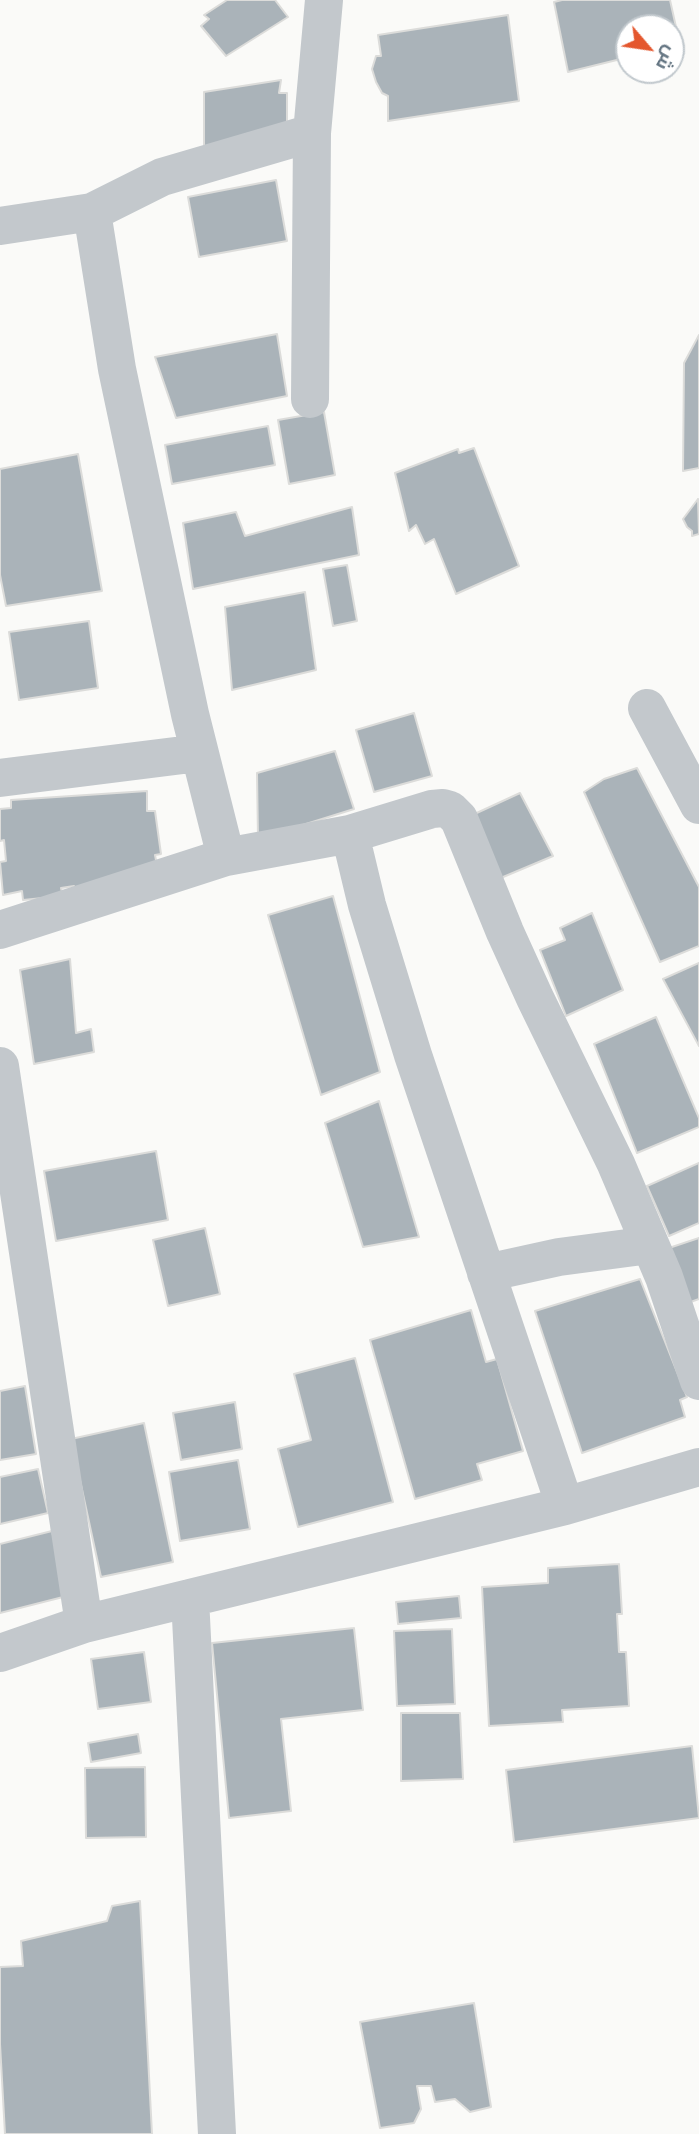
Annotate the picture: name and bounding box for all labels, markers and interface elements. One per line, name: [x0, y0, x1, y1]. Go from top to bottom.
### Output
north arrow: [615, 14, 685, 84]
text: ش: [650, 42, 684, 75]

